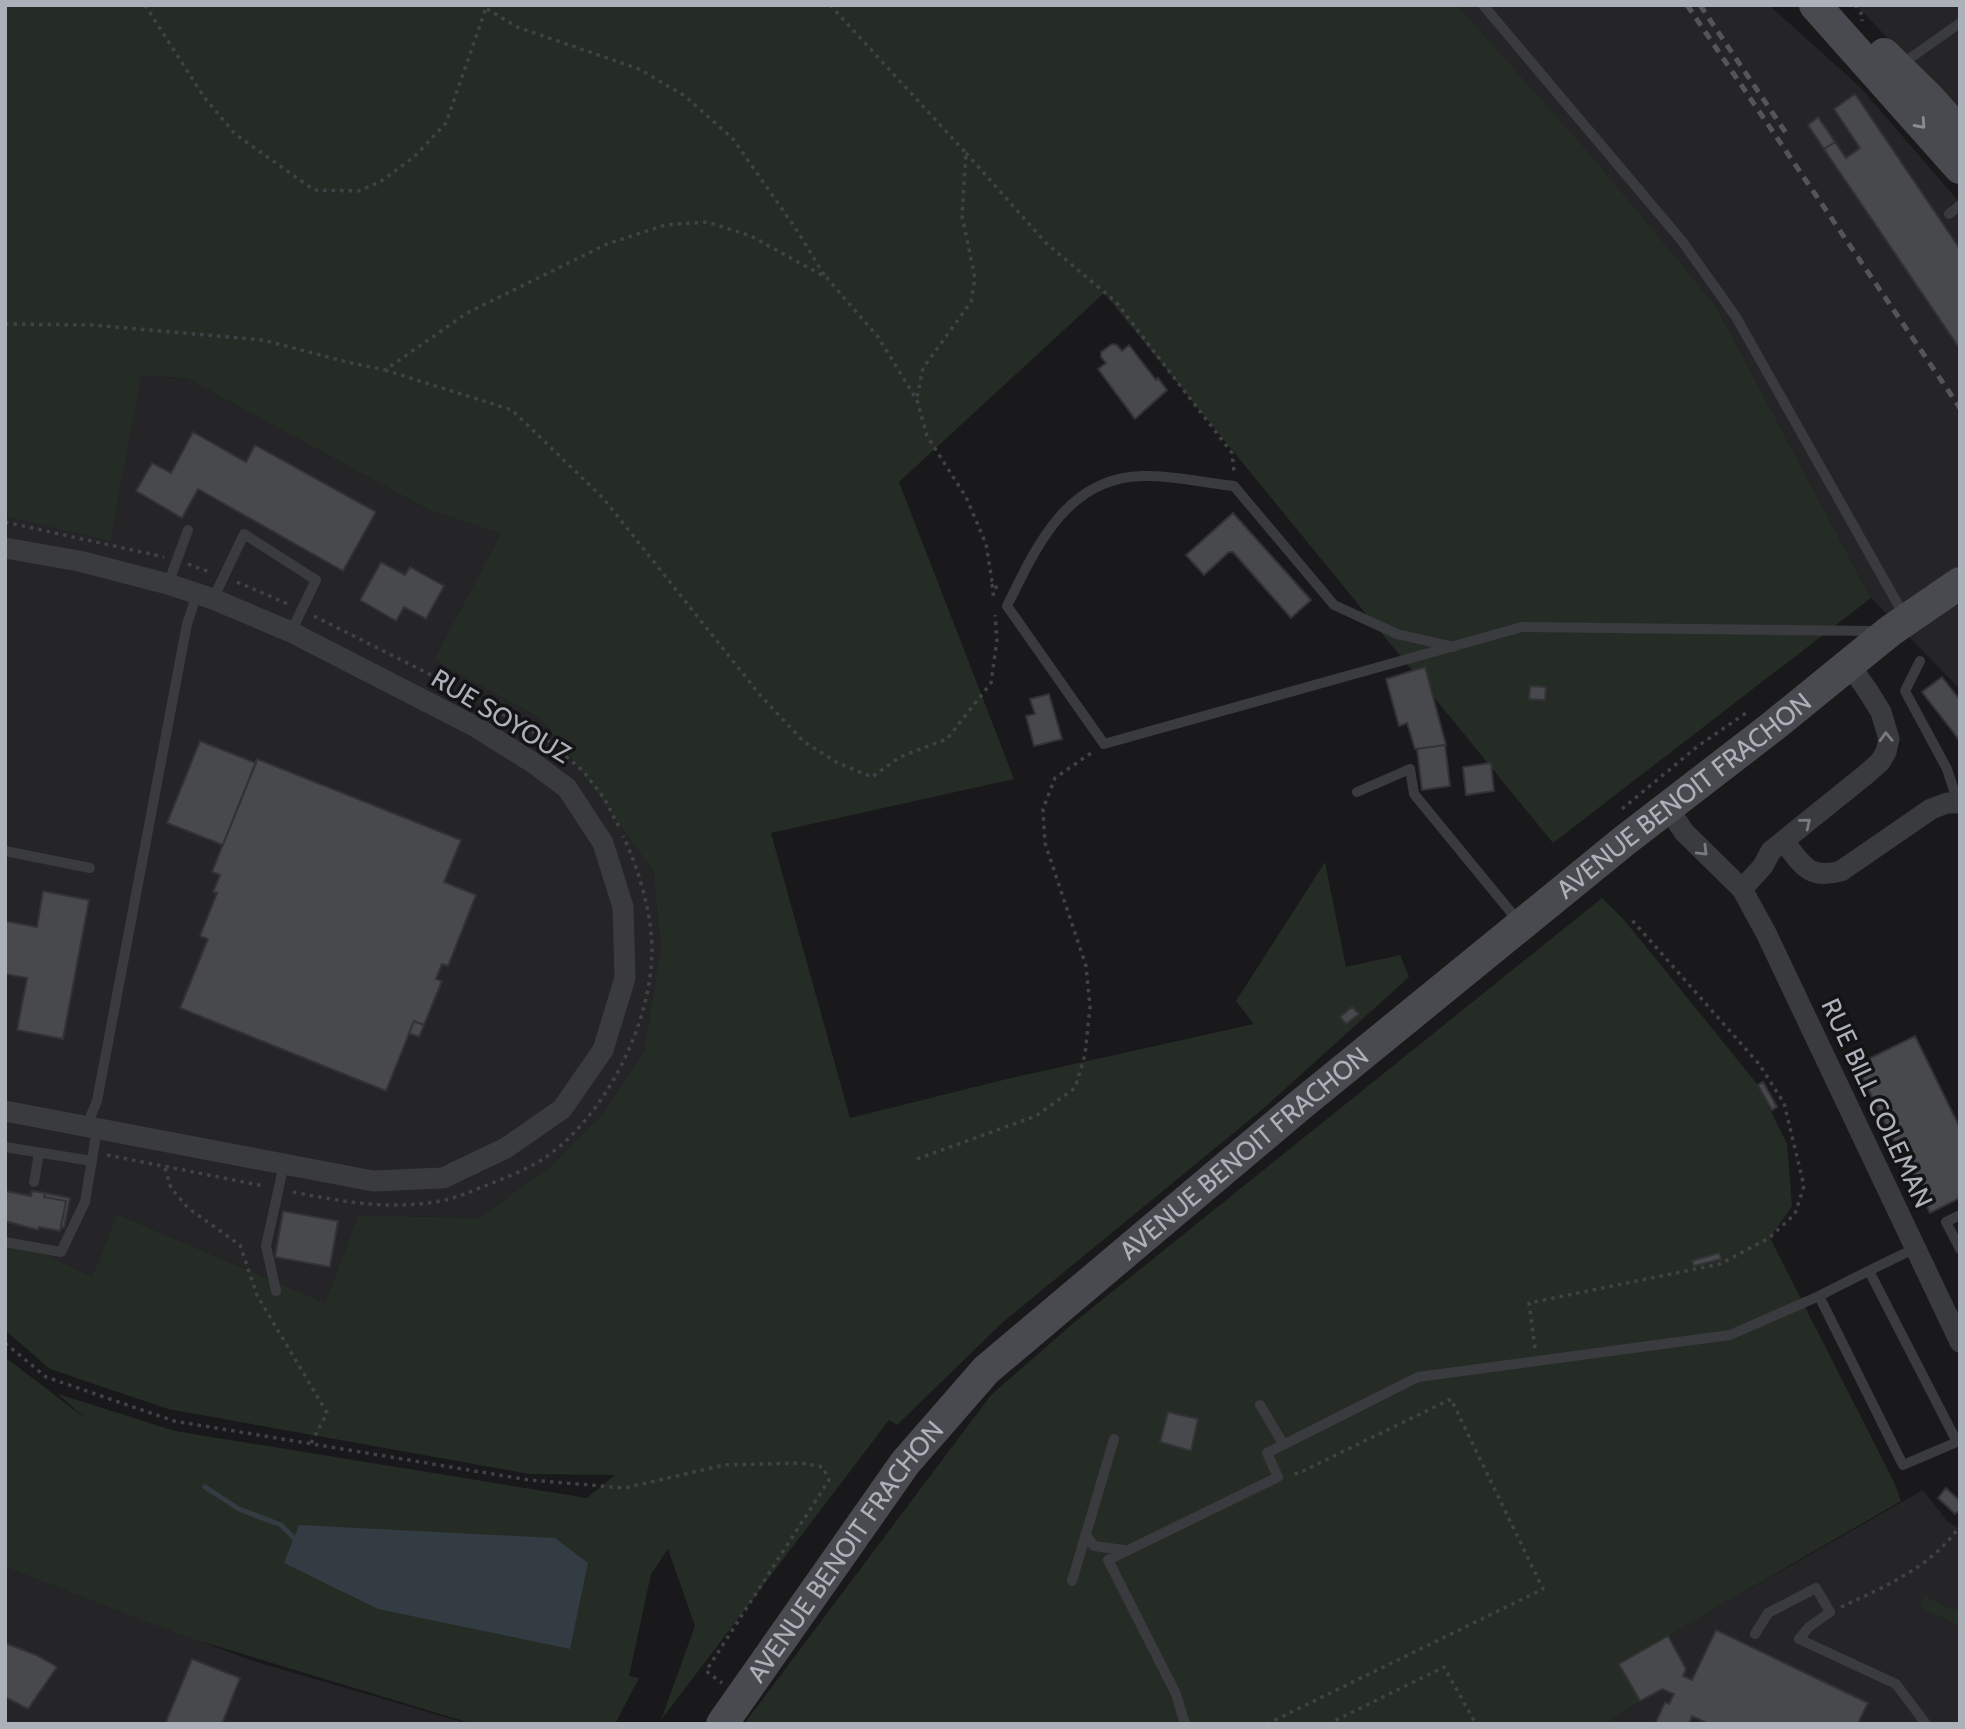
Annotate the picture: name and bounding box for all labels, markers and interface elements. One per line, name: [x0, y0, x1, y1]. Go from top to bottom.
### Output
one-way arrow: [1913, 116, 1925, 129]
street label: RUE SOYOUZ: [426, 662, 577, 770]
street label: AVENUE BENOIT FRACHON: [1550, 686, 1818, 905]
one-way arrow: [1879, 731, 1894, 742]
one-way arrow: [1798, 819, 1811, 831]
one-way arrow: [1695, 842, 1708, 855]
street label: RUE BILL COLEMAN: [1814, 993, 1940, 1213]
street label: AVENUE BENOIT FRACHON: [1113, 1040, 1375, 1267]
street label: AVENUE BENOIT FRACHON: [740, 1414, 950, 1688]

